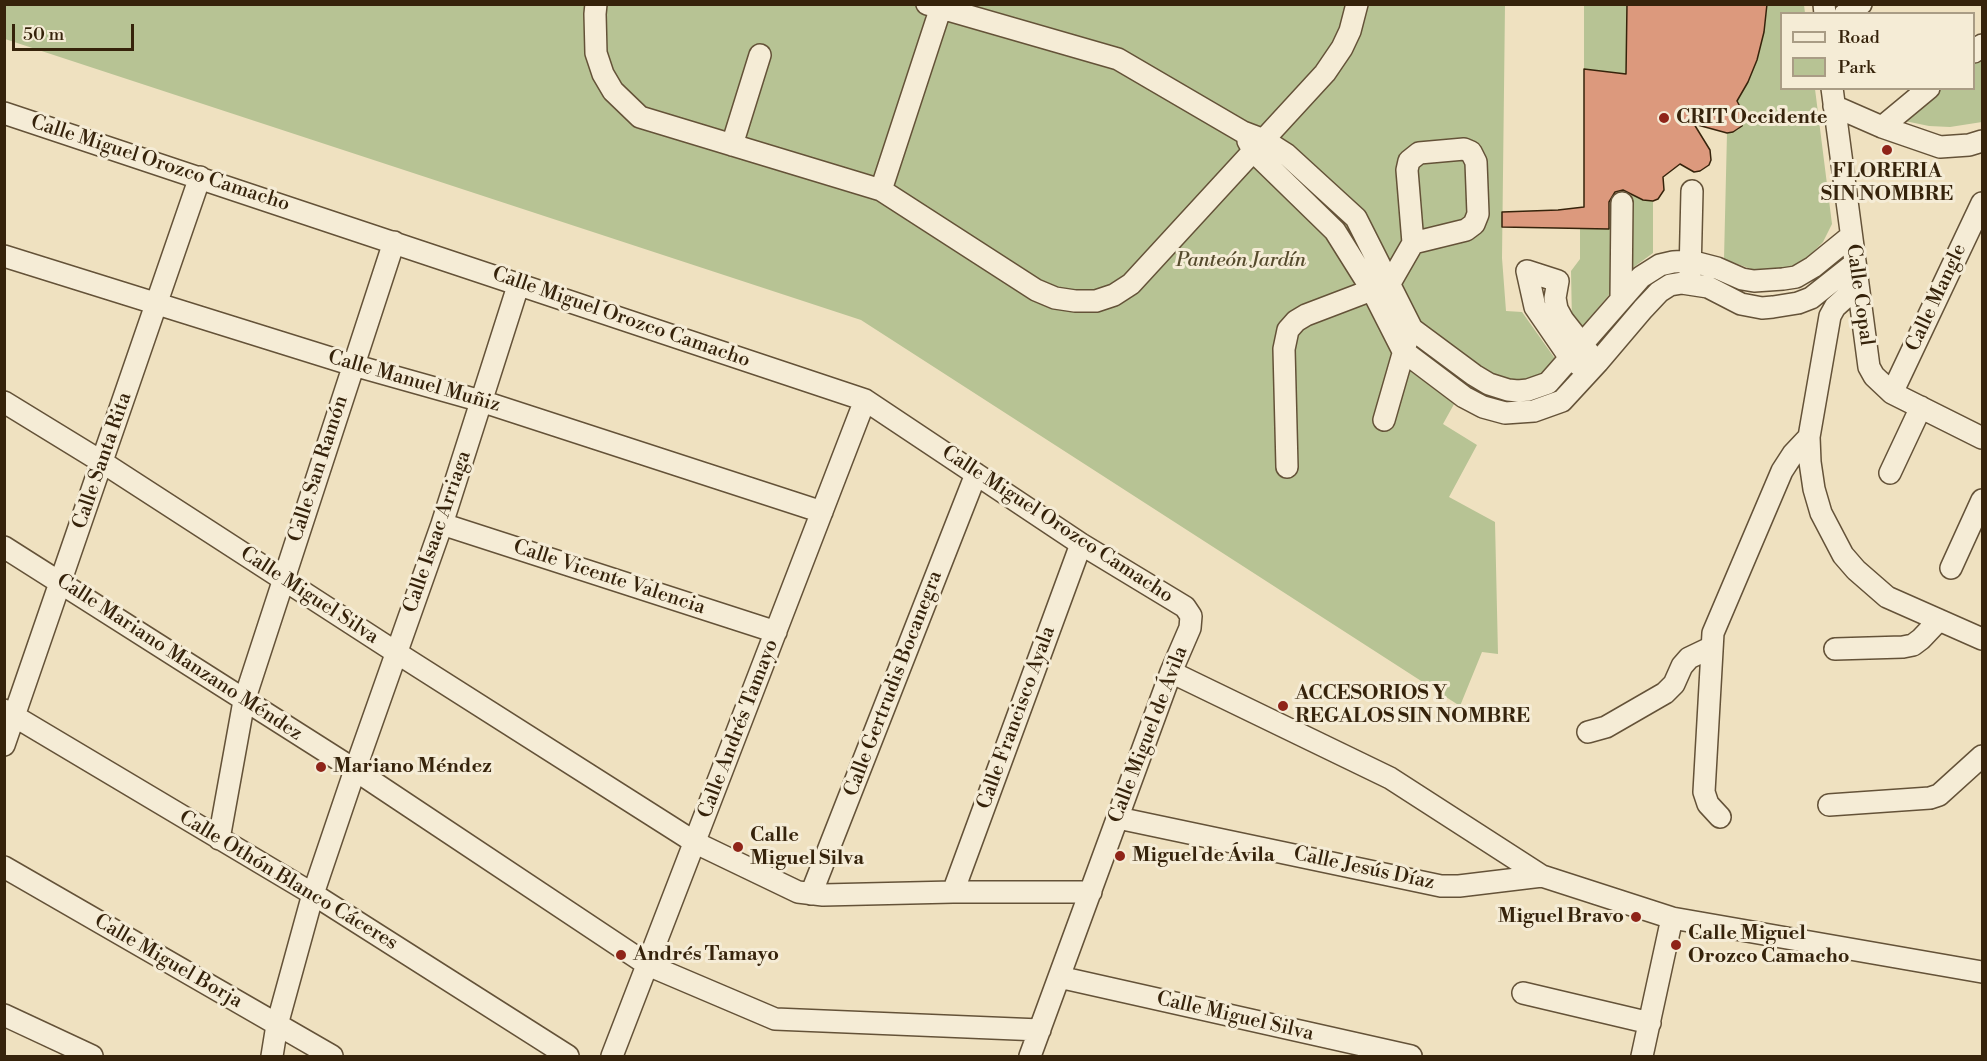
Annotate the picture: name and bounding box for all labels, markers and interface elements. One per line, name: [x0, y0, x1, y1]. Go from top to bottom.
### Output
scale bar: [15, 12, 136, 50]
legend: [1780, 12, 1975, 90]
text: 50 m: [23, 23, 64, 46]
text: Road: [1838, 26, 1880, 49]
text: Park: [1838, 56, 1875, 79]
place label: CRIT Occidente: [1676, 106, 1828, 130]
street label: Calle Miguel Orozco Camacho: [27, 111, 293, 217]
marker: CRIT Occidente: [1657, 111, 1671, 125]
marker: FLORERIA SIN NOMBRE: [1880, 143, 1894, 157]
place label: FLORERIA SIN NOMBRE: [1821, 160, 1953, 207]
street label: Calle Mangle: [1902, 240, 1972, 356]
street label: Calle Copal: [1840, 243, 1878, 347]
park label: Panteón Jardín: [1176, 249, 1306, 273]
street label: Calle Miguel Orozco Camacho: [489, 263, 753, 373]
street label: Calle Manuel Muñiz: [325, 346, 503, 418]
street label: Calle Santa Rita: [68, 390, 138, 532]
street label: Calle San Ramón: [284, 393, 354, 545]
street label: Calle Miguel Orozco Camacho: [937, 441, 1177, 609]
street label: Calle Isaac Arriaga: [399, 448, 477, 616]
street label: Calle Vicente Valencia: [510, 536, 708, 620]
street label: Calle Miguel Silva: [235, 542, 383, 650]
street label: Calle Gertrudis Bocanegra: [840, 568, 948, 800]
street label: Calle Mariano Manzano Méndez: [52, 569, 306, 747]
street label: Calle Francisco Ayala: [973, 623, 1061, 813]
street label: Calle Andrés Tamayo: [694, 636, 784, 822]
street label: Calle Miguel de Ávila: [1104, 643, 1194, 827]
place label: ACCESORIOS Y REGALOS SIN NOMBRE: [1295, 682, 1530, 729]
marker: ACCESORIOS Y REGALOS SIN NOMBRE: [1276, 699, 1290, 713]
place label: Mariano Méndez: [333, 755, 492, 779]
marker: Mariano Méndez: [314, 760, 328, 774]
street label: Calle Othón Blanco Cáceres: [174, 806, 402, 956]
place label: Calle Miguel Silva: [750, 824, 864, 871]
marker: Calle Miguel Silva: [731, 840, 745, 854]
street label: Calle Jesús Díaz: [1291, 842, 1437, 896]
place label: Miguel de Ávila: [1132, 844, 1275, 868]
marker: Miguel de Ávila: [1113, 849, 1127, 863]
place label: Miguel Bravo: [1498, 905, 1624, 929]
street label: Calle Miguel Borja: [90, 910, 246, 1014]
marker: Miguel Bravo: [1629, 910, 1643, 924]
place label: Calle Miguel Orozco Camacho: [1688, 922, 1850, 969]
marker: Calle Miguel Orozco Camacho: [1669, 938, 1683, 952]
place label: Andrés Tamayo: [633, 943, 779, 967]
marker: Andrés Tamayo: [614, 948, 628, 962]
street label: Calle Miguel Silva: [1154, 987, 1316, 1047]

